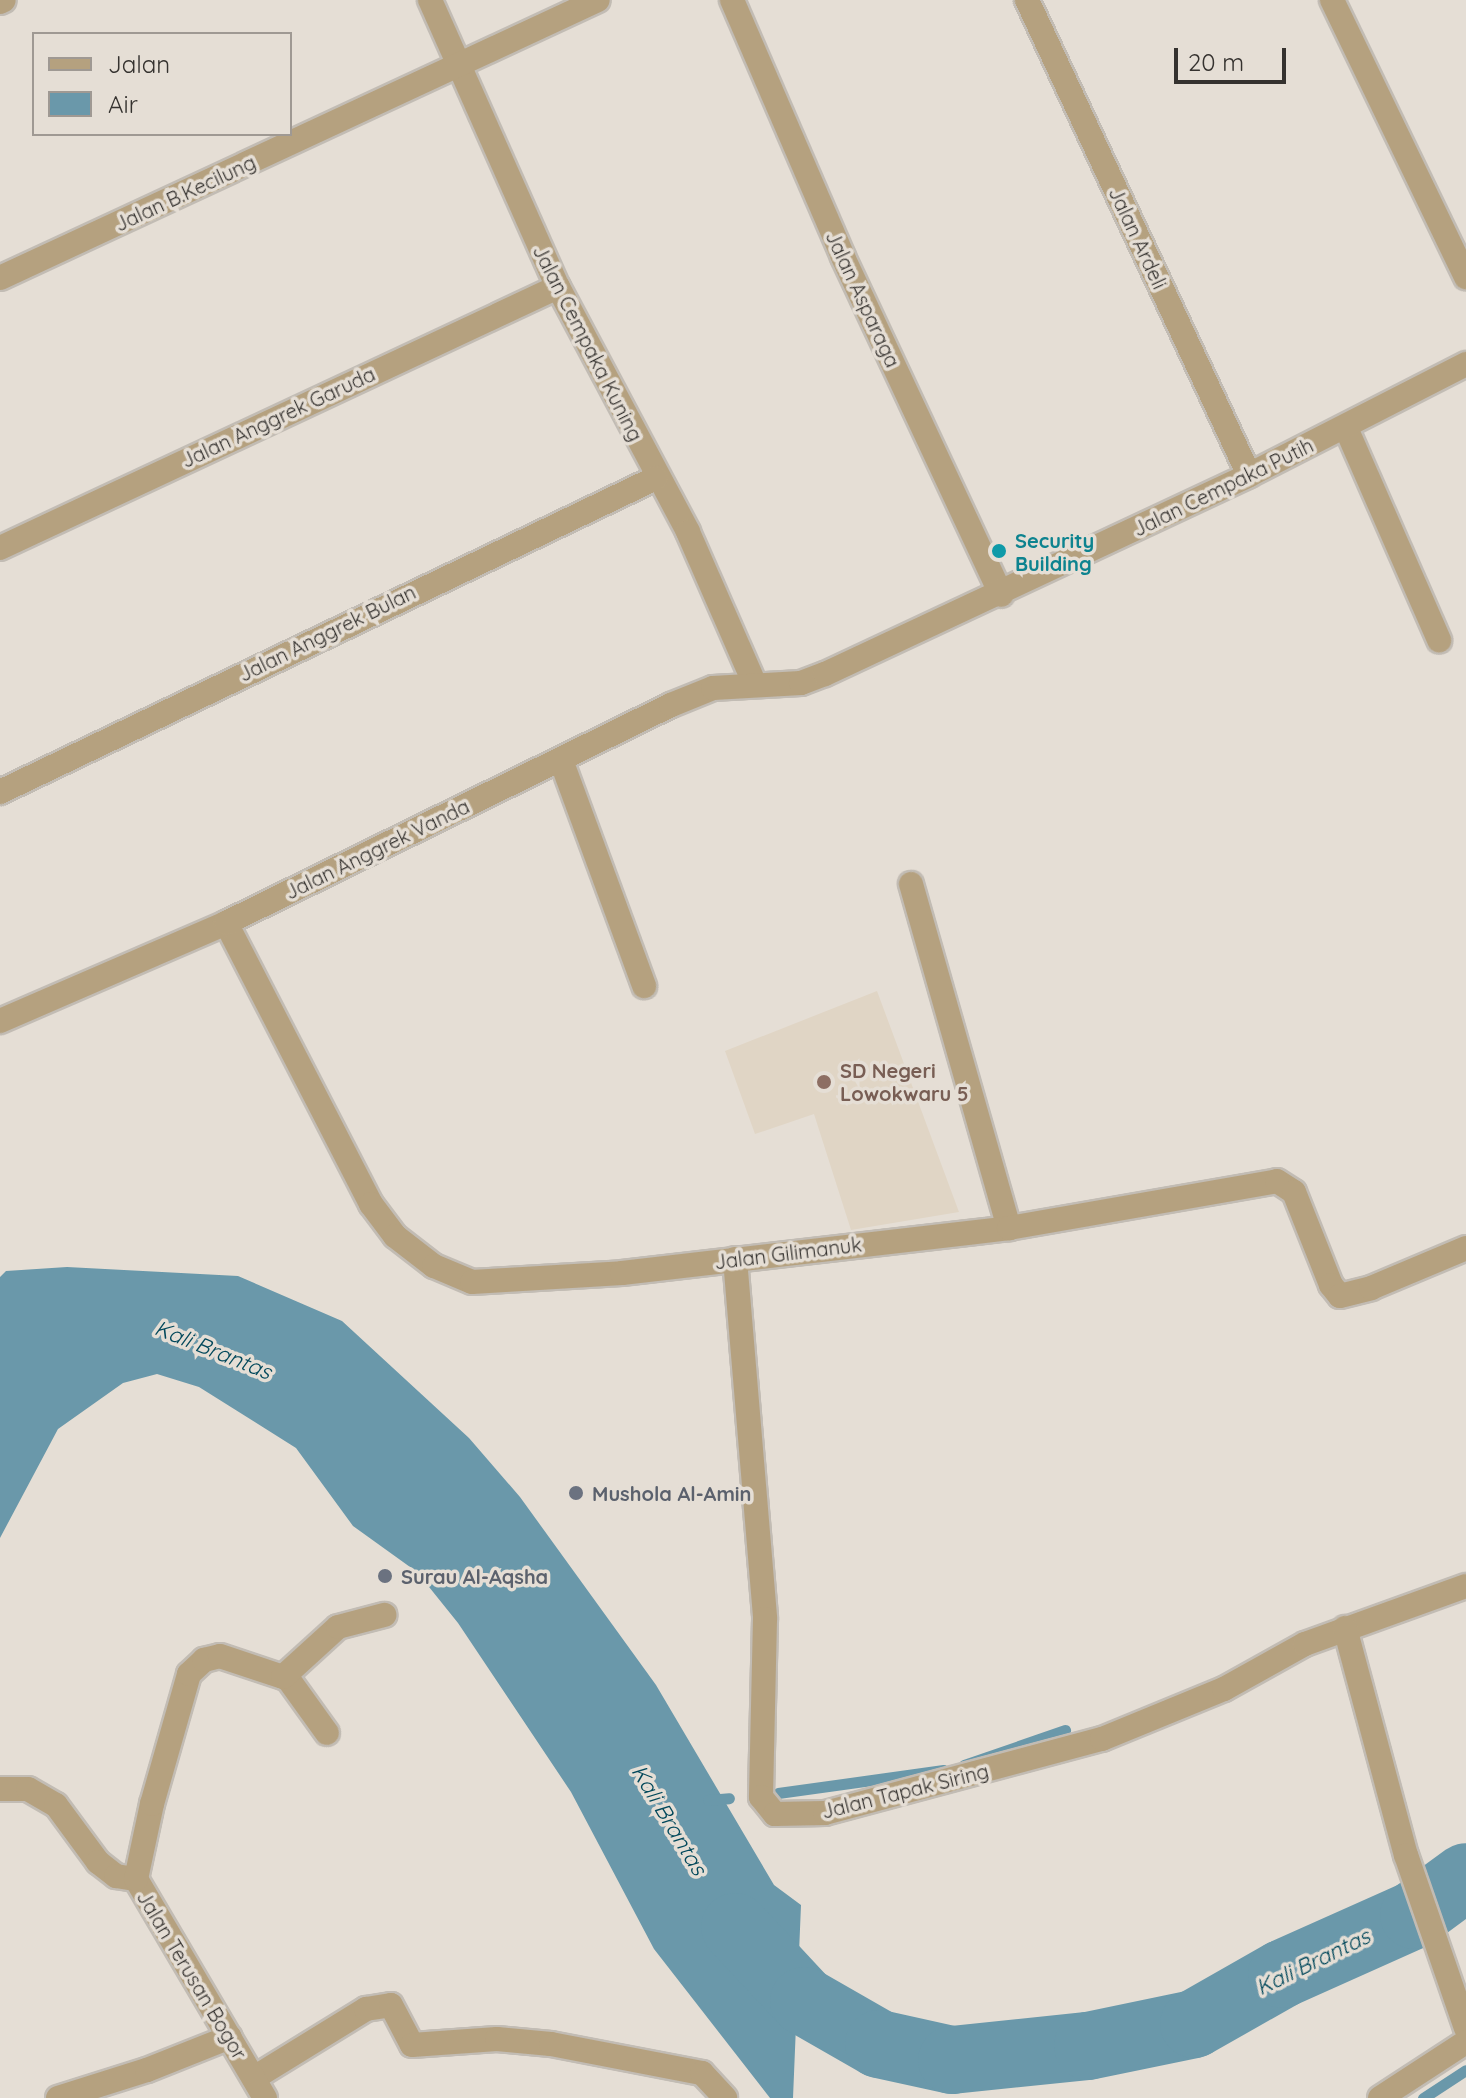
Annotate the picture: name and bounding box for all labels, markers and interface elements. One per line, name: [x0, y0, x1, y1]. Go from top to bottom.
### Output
legend: [32, 32, 292, 136]
scale bar: [1178, 32, 1290, 82]
text: 20 m: [1188, 47, 1244, 77]
text: Jalan: [108, 49, 170, 79]
text: Air: [108, 89, 138, 119]
street label: Jalan B.Kecilung: [111, 150, 259, 236]
street label: Jalan Ardeli: [1104, 183, 1172, 293]
street label: Jalan Asparaga: [821, 227, 905, 371]
street label: Jalan Cempaka Kuning: [528, 241, 648, 445]
street label: Jalan Anggrek Garuda: [177, 362, 379, 472]
street label: Jalan Cempaka Putih: [1129, 433, 1317, 541]
place label: Security Building: [1015, 528, 1094, 575]
marker: Security Building: [990, 542, 1008, 560]
street label: Jalan Anggrek Bulan: [234, 580, 420, 686]
street label: Jalan Anggrek Vanda: [281, 794, 473, 904]
place label: SD Negeri Lowokwaru 5: [840, 1058, 968, 1105]
marker: SD Negeri Lowokwaru 5: [815, 1073, 833, 1091]
street label: Jalan Gilimanuk: [713, 1232, 863, 1274]
water label: Kali Brantas: [151, 1315, 275, 1385]
place label: Mushola Al-Amin: [592, 1481, 751, 1505]
marker: Mushola Al-Amin: [567, 1484, 585, 1502]
place label: Surau Al-Aqsha: [401, 1564, 548, 1588]
marker: Surau Al-Aqsha: [376, 1567, 394, 1585]
street label: Jalan Tapak Siring: [819, 1759, 991, 1823]
water label: Kali Brantas: [626, 1760, 712, 1880]
street label: Jalan Terusan Bogor: [132, 1886, 252, 2064]
water label: Kali Brantas: [1252, 1923, 1374, 2001]

